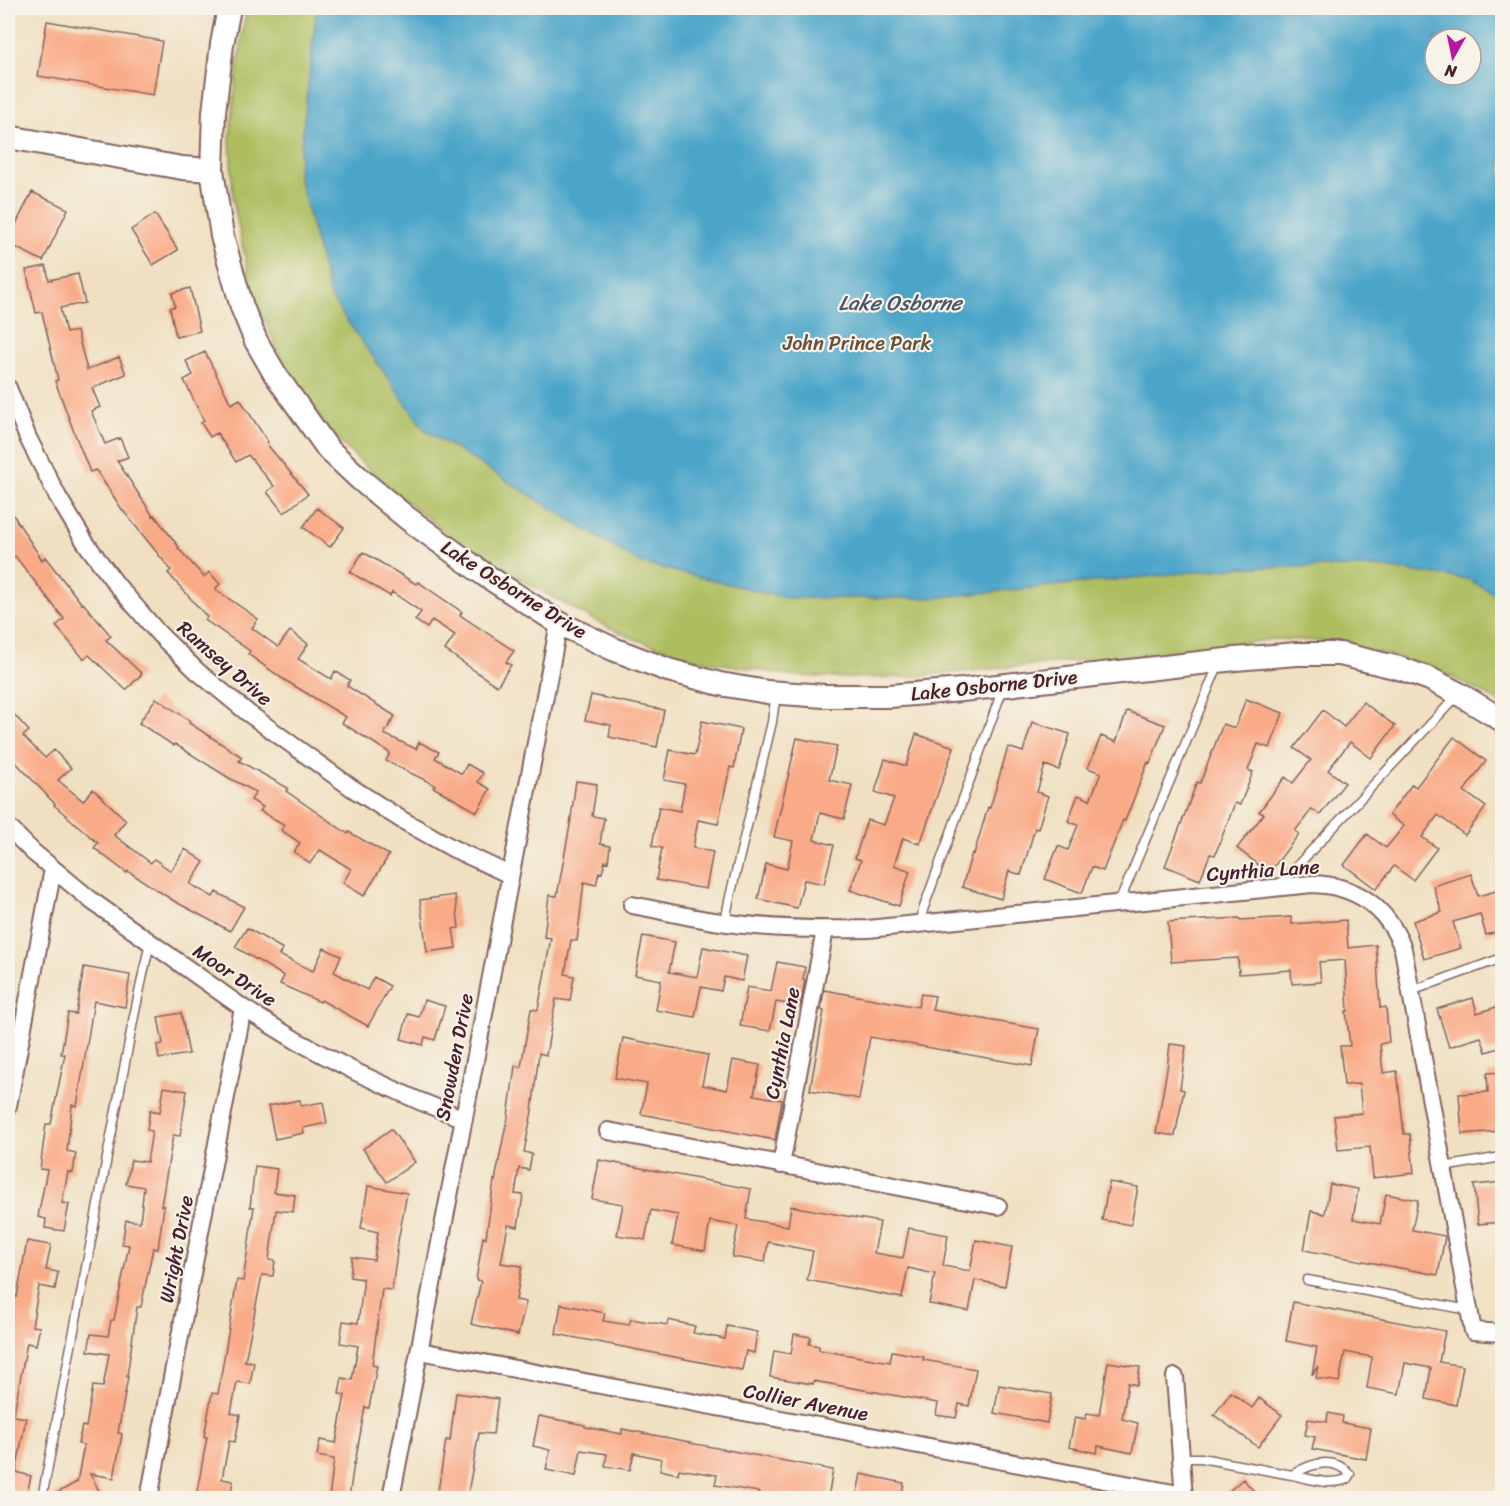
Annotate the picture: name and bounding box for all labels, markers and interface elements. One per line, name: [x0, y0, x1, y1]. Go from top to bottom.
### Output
north arrow: [1423, 27, 1483, 87]
text: N: [1442, 56, 1459, 87]
water label: Lake Osborne: [838, 284, 964, 322]
park label: John Prince Park: [782, 326, 931, 361]
street label: Lake Osborne Drive: [434, 530, 594, 649]
street label: Ramsey Drive: [169, 612, 281, 715]
street label: Lake Osborne Drive: [909, 659, 1079, 712]
street label: Cynthia Lane: [1205, 849, 1321, 892]
street label: Moor Drive: [185, 934, 284, 1017]
street label: Cynthia Lane: [755, 984, 810, 1102]
street label: Snowden Drive: [425, 990, 484, 1124]
street label: Wright Drive: [149, 1192, 204, 1306]
street label: Collier Avenue: [741, 1373, 872, 1432]

